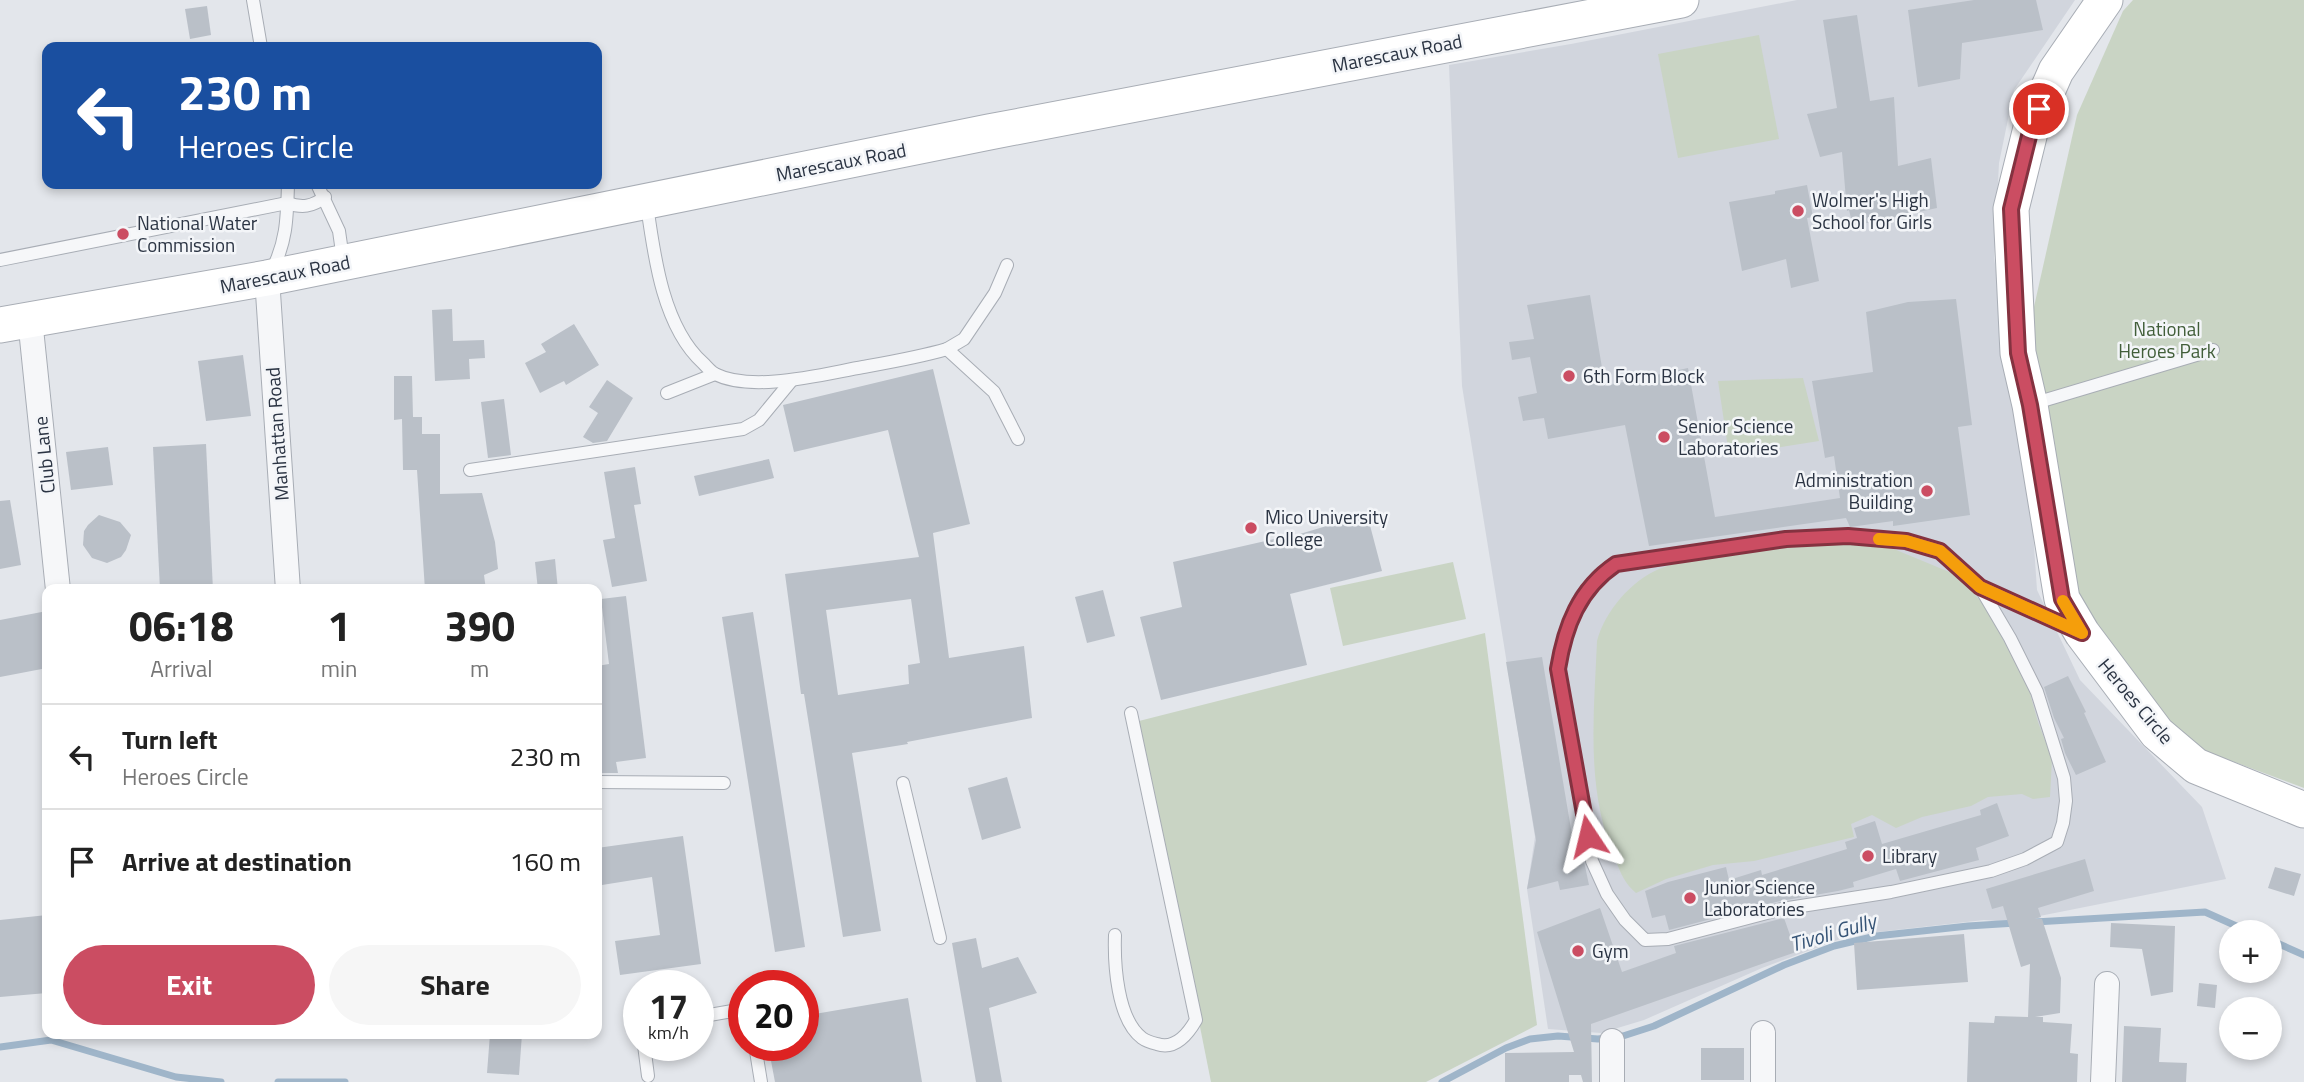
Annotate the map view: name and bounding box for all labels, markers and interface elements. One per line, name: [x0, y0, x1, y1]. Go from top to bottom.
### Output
street label: Marescaux Road: [1329, 26, 1465, 79]
text: 230 m: [178, 54, 312, 129]
icon: left: [63, 70, 154, 161]
pin: [2009, 79, 2069, 139]
icon: arrive: [2020, 90, 2058, 128]
text: Heroes Circle: [178, 122, 354, 170]
street label: Marescaux Road: [773, 135, 909, 188]
place label: Wolmer's High School for Girls: [1812, 185, 1932, 236]
marker: Wolmer's High School for Girls: [1790, 203, 1806, 219]
place label: National Water Commission: [137, 208, 258, 259]
marker: National Water Commission: [115, 226, 131, 242]
street label: Marescaux Road: [217, 247, 353, 300]
park label: National Heroes Park: [2118, 314, 2216, 365]
place label: 6th Form Block: [1583, 361, 1705, 390]
street label: Manhattan Road: [257, 366, 296, 502]
marker: 6th Form Block: [1561, 368, 1577, 384]
place label: Senior Science Laboratories: [1678, 411, 1793, 462]
street label: Club Lane: [25, 415, 62, 495]
marker: Senior Science Laboratories: [1656, 429, 1672, 445]
place label: Administration Building: [1795, 465, 1913, 516]
marker: Administration Building: [1919, 483, 1935, 499]
place label: Mico University College: [1265, 502, 1388, 553]
marker: Mico University College: [1243, 520, 1259, 536]
text: 06:18: [129, 593, 234, 657]
text: 1: [327, 593, 351, 657]
text: 390: [444, 593, 515, 657]
text: Arrival: [150, 651, 213, 686]
text: min: [321, 651, 357, 686]
text: m: [470, 651, 489, 686]
street label: Heroes Circle: [2092, 651, 2181, 750]
text: Turn left: [122, 720, 217, 759]
text: 230 m: [510, 737, 581, 776]
icon: left: [63, 738, 101, 776]
text: Heroes Circle: [122, 759, 249, 794]
position arrow: [1551, 799, 1625, 873]
place label: Library: [1882, 841, 1937, 870]
text: Arrive at destination: [122, 842, 352, 881]
text: 160 m: [510, 842, 581, 881]
icon: arrive: [63, 843, 101, 881]
marker: Library: [1860, 848, 1876, 864]
place label: Junior Science Laboratories: [1704, 872, 1815, 923]
marker: Junior Science Laboratories: [1682, 890, 1698, 906]
water label: Tivoli Gully: [1786, 904, 1882, 960]
map controls: [2219, 920, 2282, 1060]
button: +: [2219, 920, 2282, 983]
place label: Gym: [1592, 936, 1629, 965]
marker: Gym: [1570, 943, 1586, 959]
button: Exit: [63, 945, 315, 1025]
button: Share: [329, 945, 581, 1025]
speed limit sign: 20: [728, 970, 819, 1061]
text: 17: [649, 979, 688, 1033]
button: −: [2219, 997, 2282, 1060]
text: km/h: [648, 1019, 689, 1046]

